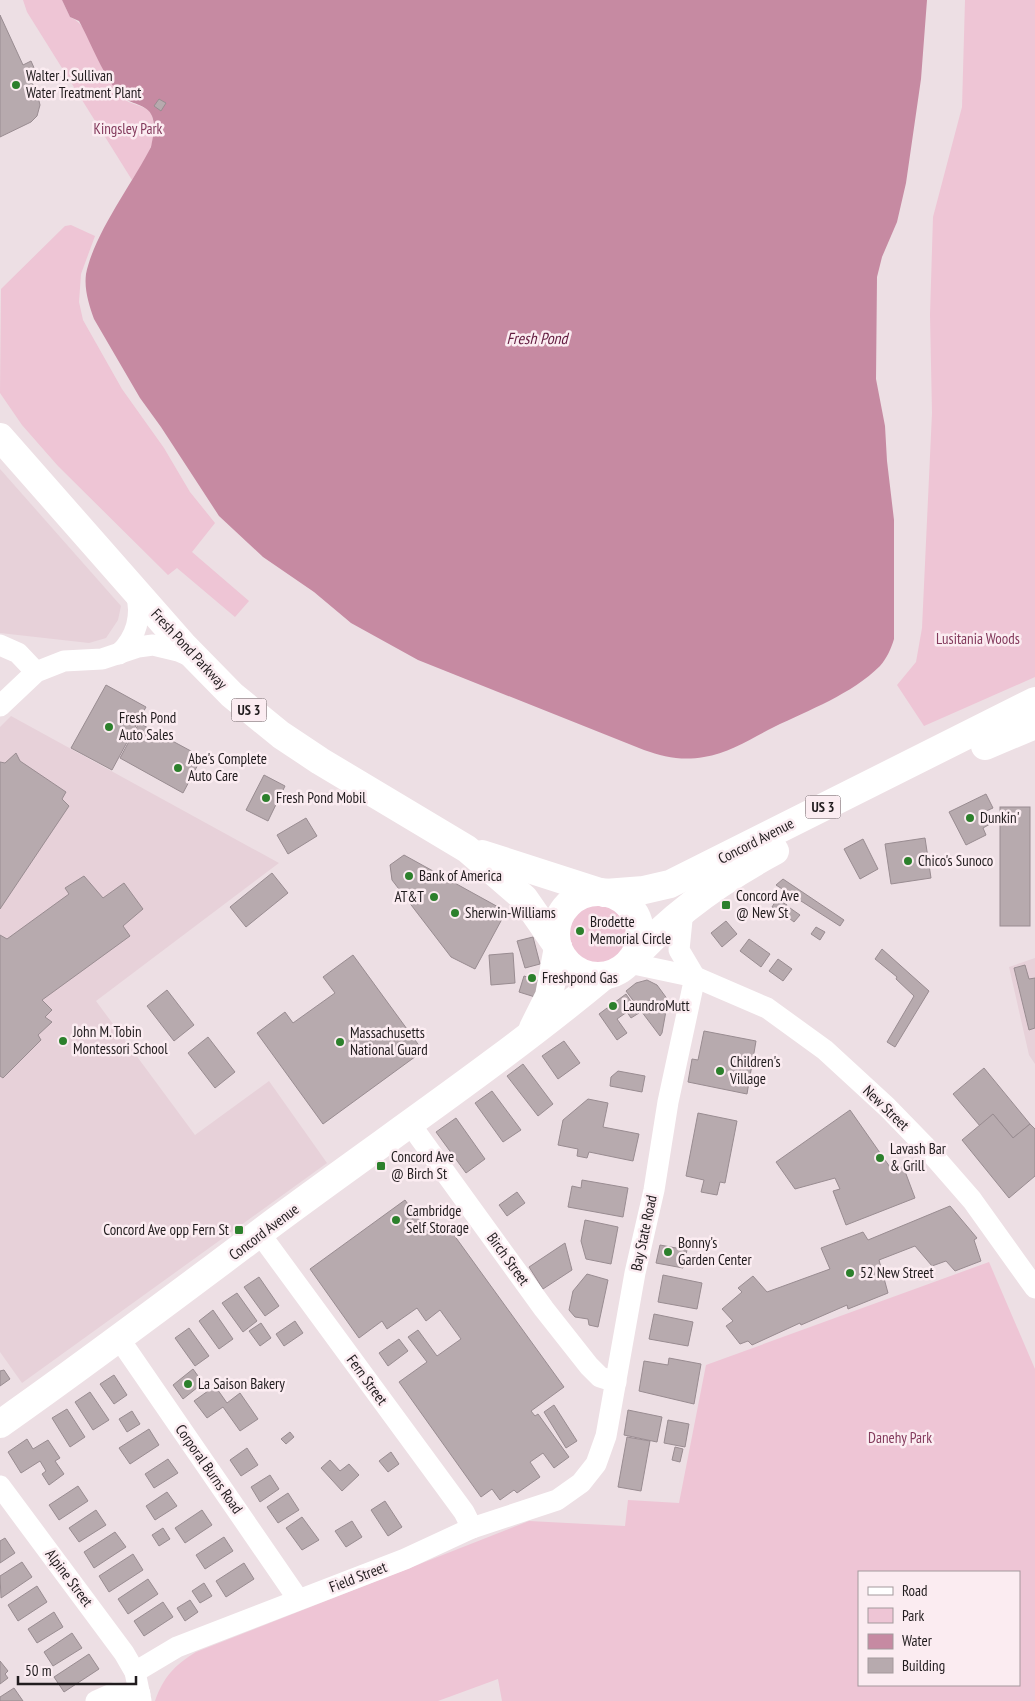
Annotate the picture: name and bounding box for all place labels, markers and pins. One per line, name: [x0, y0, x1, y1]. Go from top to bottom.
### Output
place label: Walter J. Sullivan Water Treatment Plant: [26, 66, 141, 102]
marker: Walter J. Sullivan Water Treatment Plant: [10, 79, 22, 91]
place label: Fresh Pond Auto Sales: [119, 708, 176, 744]
marker: Fresh Pond Auto Sales: [103, 721, 115, 733]
place label: Abe's Complete Auto Care: [188, 749, 267, 785]
marker: Abe's Complete Auto Care: [172, 762, 184, 774]
place label: Fresh Pond Mobil: [276, 788, 366, 807]
marker: Fresh Pond Mobil: [260, 792, 272, 804]
place label: Dunkin': [980, 808, 1020, 827]
marker: Dunkin': [964, 812, 976, 824]
place label: Chico's Sunoco: [918, 851, 993, 870]
marker: Chico's Sunoco: [902, 855, 914, 867]
place label: Bank of America: [419, 866, 502, 885]
marker: Bank of America: [403, 870, 415, 882]
place label: Concord Ave @ New St: [736, 886, 799, 922]
place label: AT&T: [394, 887, 424, 906]
marker: AT&T: [428, 891, 440, 903]
marker: Concord Ave @ New St: [720, 899, 732, 911]
place label: Sherwin-Williams: [465, 903, 556, 922]
marker: Sherwin-Williams: [449, 907, 461, 919]
place label: Brodette Memorial Circle: [590, 912, 671, 948]
marker: Brodette Memorial Circle: [574, 925, 586, 937]
place label: Freshpond Gas: [542, 968, 618, 987]
marker: Freshpond Gas: [526, 972, 538, 984]
place label: LaundroMutt: [623, 996, 690, 1015]
marker: LaundroMutt: [607, 1000, 619, 1012]
place label: John M. Tobin Montessori School: [72, 1022, 168, 1058]
place label: Massachusetts National Guard: [350, 1023, 428, 1059]
marker: John M. Tobin Montessori School: [57, 1035, 69, 1047]
marker: Massachusetts National Guard: [334, 1036, 346, 1048]
place label: Children's Village: [729, 1052, 781, 1088]
marker: Children's Village: [714, 1065, 726, 1077]
place label: Lavash Bar & Grill: [890, 1139, 947, 1175]
place label: Concord Ave @ Birch St: [391, 1147, 454, 1183]
marker: Lavash Bar & Grill: [874, 1152, 886, 1164]
marker: Concord Ave @ Birch St: [375, 1160, 387, 1172]
place label: Cambridge Self Storage: [406, 1201, 469, 1237]
marker: Cambridge Self Storage: [390, 1214, 402, 1226]
place label: Concord Ave opp Fern St: [103, 1220, 229, 1239]
marker: Concord Ave opp Fern St: [233, 1224, 245, 1236]
place label: Bonny's Garden Center: [678, 1233, 752, 1269]
marker: Bonny's Garden Center: [662, 1246, 674, 1258]
place label: 52 New Street: [860, 1263, 934, 1282]
marker: 52 New Street: [844, 1267, 856, 1279]
place label: La Saison Bakery: [198, 1374, 285, 1393]
marker: La Saison Bakery: [182, 1378, 194, 1390]

